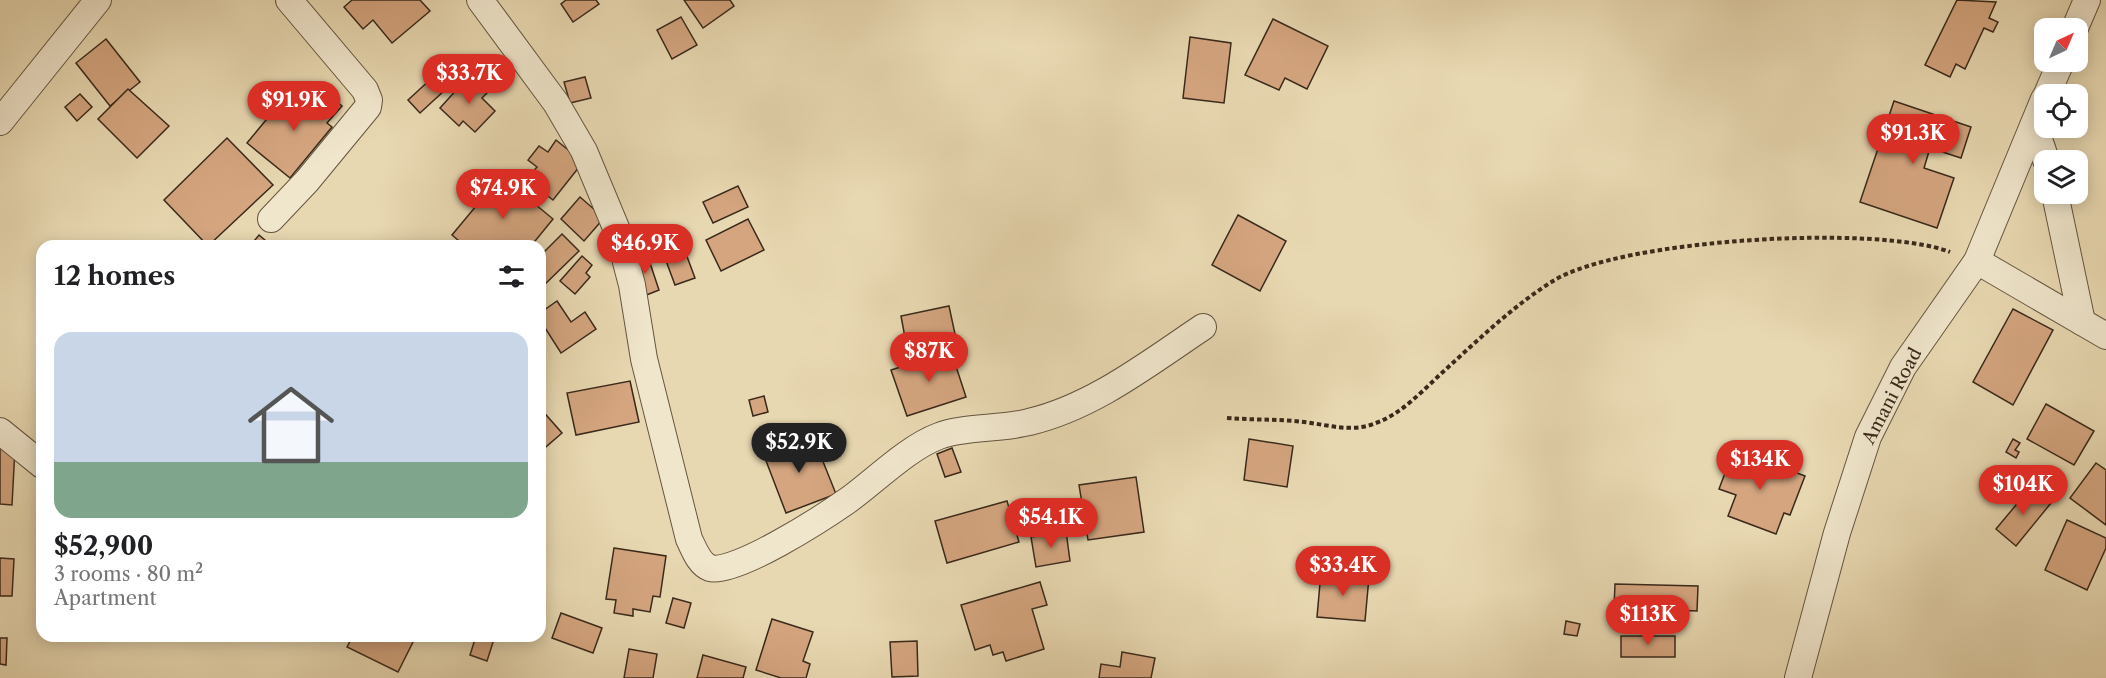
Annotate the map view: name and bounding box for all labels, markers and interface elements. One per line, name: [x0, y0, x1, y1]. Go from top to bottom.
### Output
north arrow: [2034, 18, 2088, 72]
map controls: [2034, 18, 2088, 204]
pin: $33.7K: [420, 54, 518, 105]
text: $33.7K: [436, 61, 502, 85]
pin: $91.9K: [245, 81, 343, 132]
button: locate: [2034, 84, 2088, 138]
text: $91.9K: [261, 88, 327, 112]
pin: $91.3K: [1864, 114, 1962, 165]
text: $91.3K: [1881, 121, 1945, 145]
button: layers: [2034, 150, 2088, 204]
pin: $74.9K: [454, 169, 552, 220]
text: $74.9K: [470, 176, 536, 200]
pin: $46.9K: [596, 224, 694, 275]
text: $46.9K: [611, 231, 679, 255]
text: 12 homes: [54, 260, 175, 292]
icon: filters: [495, 260, 528, 293]
pin: $87K: [893, 332, 965, 383]
text: $87K: [904, 339, 954, 363]
street label: Amani Road: [1857, 344, 1927, 449]
icon: home: [237, 371, 345, 479]
pin: $52.9K: [750, 423, 848, 474]
text: $52.9K: [766, 430, 833, 454]
pin: $134K: [1718, 440, 1802, 491]
text: $134K: [1730, 447, 1790, 471]
pin: $104K: [1981, 465, 2065, 516]
text: $104K: [1993, 472, 2053, 496]
pin: $54.1K: [1002, 498, 1100, 549]
text: $54.1K: [1019, 505, 1083, 529]
text: $52,900: [54, 530, 153, 562]
pin: $33.4K: [1294, 546, 1392, 597]
text: $33.4K: [1309, 553, 1377, 577]
text: 3 rooms · 80 m²: [54, 562, 203, 586]
text: Apartment: [54, 586, 157, 610]
pin: $113K: [1606, 595, 1690, 646]
text: $113K: [1620, 602, 1676, 626]

